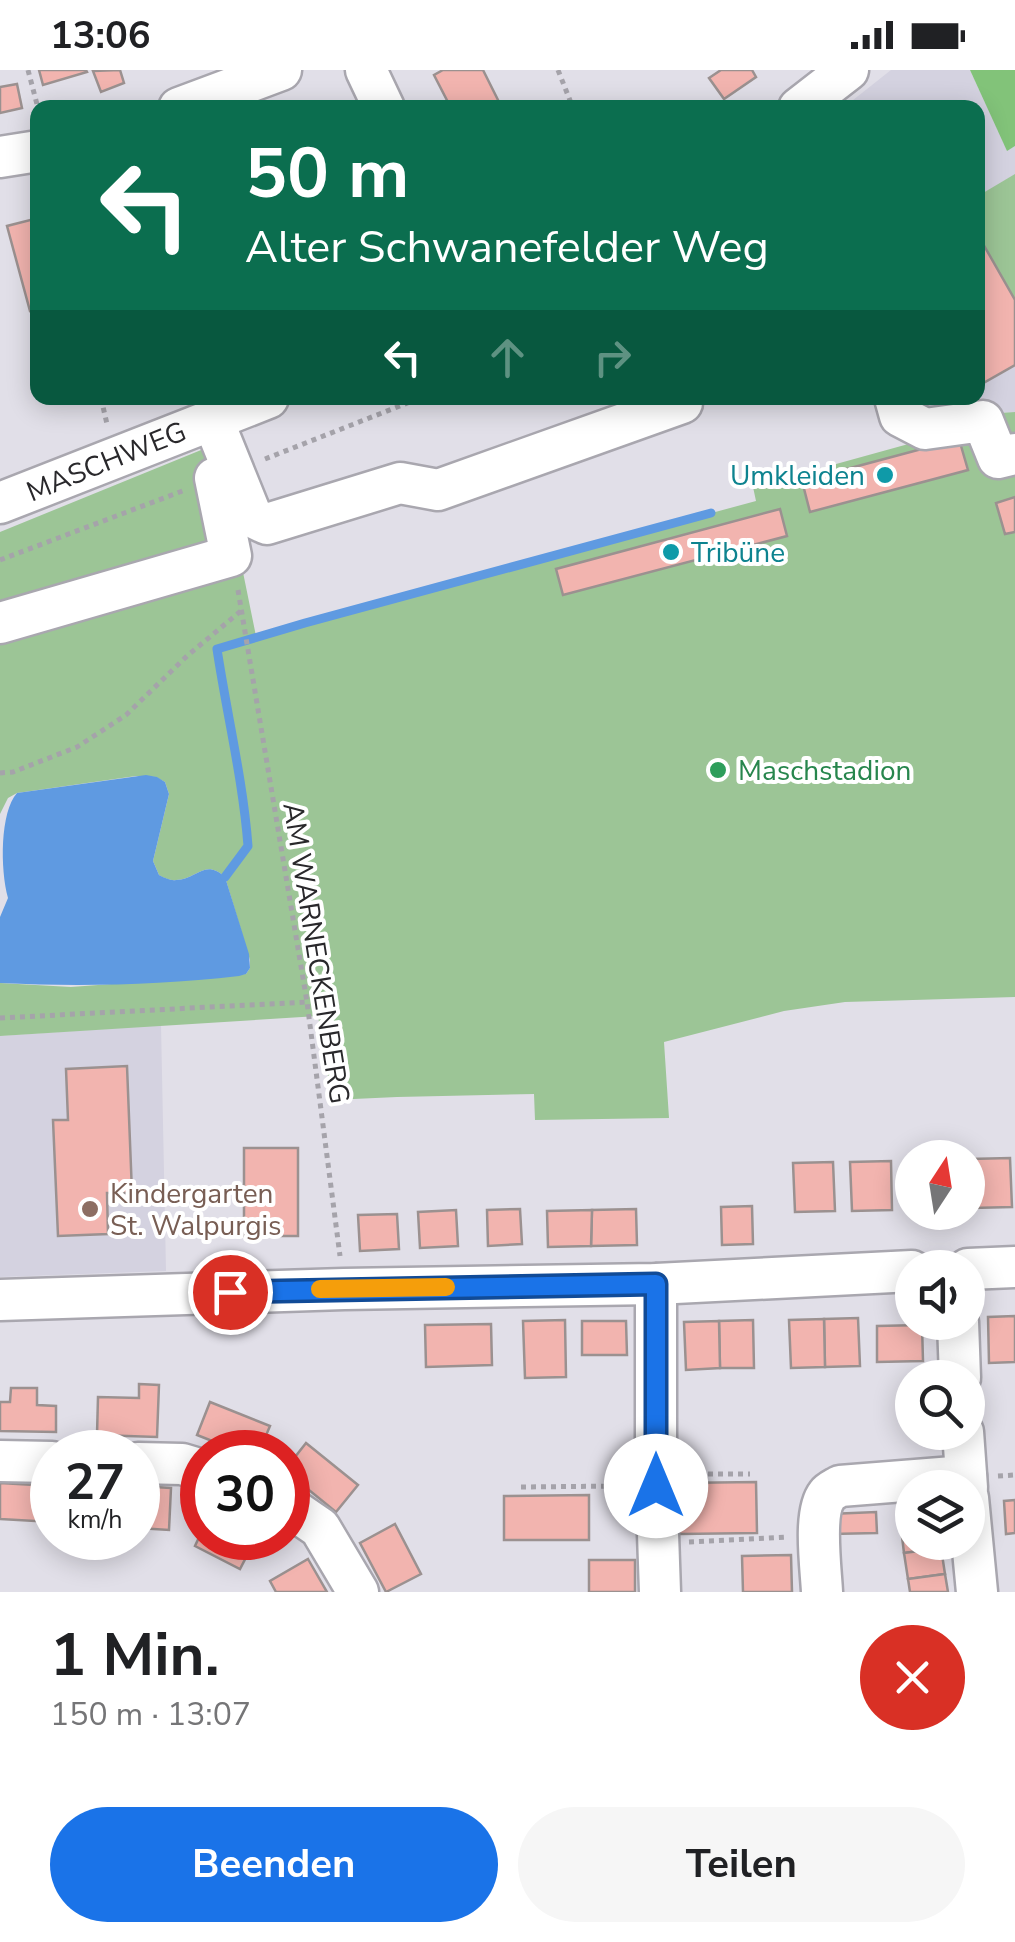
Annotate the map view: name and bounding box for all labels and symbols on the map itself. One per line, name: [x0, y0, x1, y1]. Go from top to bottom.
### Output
street label: MASCHWEG: [21, 413, 192, 511]
place label: Umkleiden: [730, 457, 865, 495]
marker: Umkleiden: [874, 464, 896, 486]
place label: Tribüne: [691, 534, 785, 572]
marker: Tribüne: [660, 541, 682, 563]
place label: Maschstadion: [738, 752, 911, 790]
marker: Maschstadion: [707, 759, 729, 781]
street label: AM WARNECKENBERG: [273, 800, 359, 1107]
north arrow: [895, 1140, 985, 1230]
place label: Kindergarten St. Walpurgis: [110, 1175, 282, 1245]
marker: Kindergarten St. Walpurgis: [79, 1198, 101, 1220]
pin: [188, 1250, 273, 1335]
speed limit sign: 30: [180, 1430, 310, 1560]
position arrow: [604, 1434, 708, 1538]

